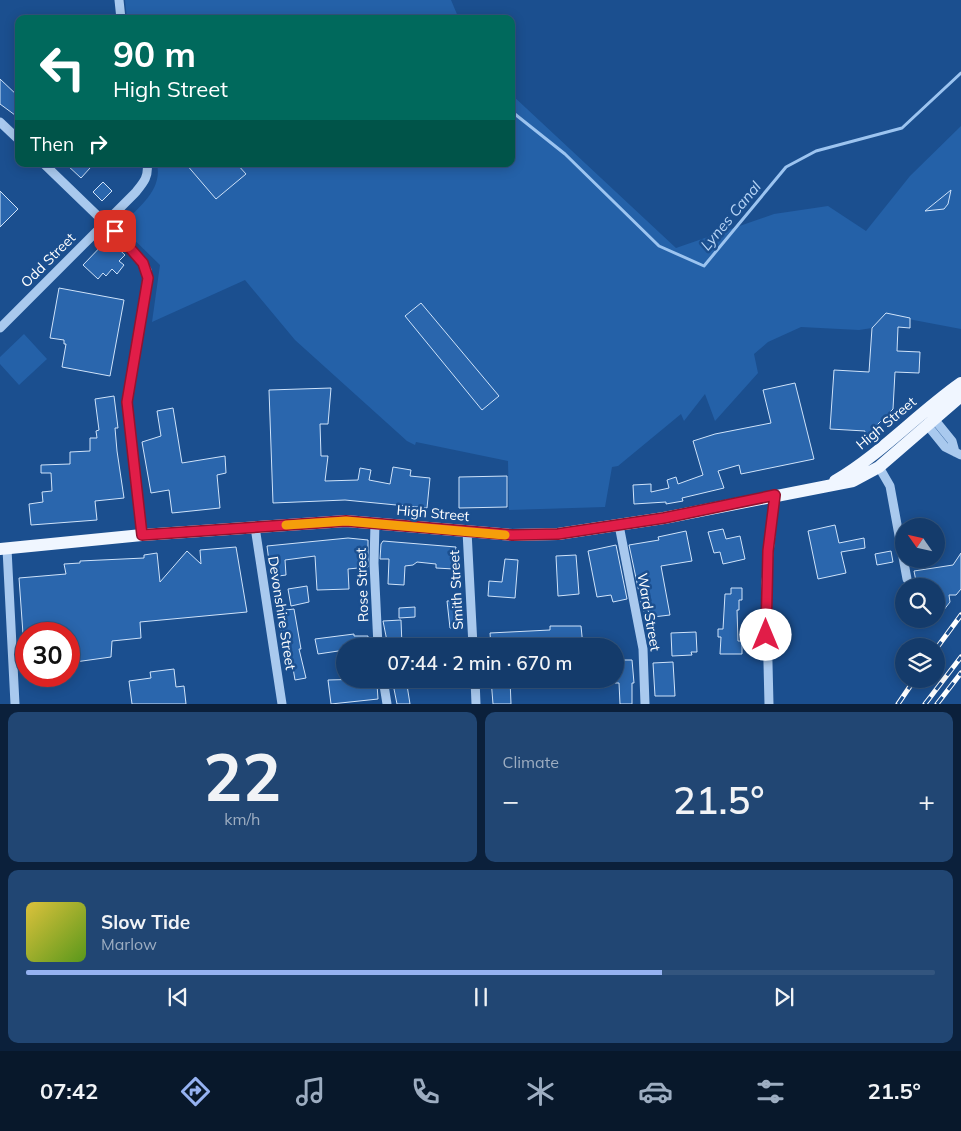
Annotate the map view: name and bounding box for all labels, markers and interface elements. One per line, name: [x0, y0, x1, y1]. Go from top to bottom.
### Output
text: 90 m: [113, 32, 196, 76]
icon: left: [30, 35, 95, 100]
text: High Street: [113, 75, 228, 103]
icon: right: [84, 130, 112, 158]
text: Then: [30, 132, 74, 156]
water label: Lynes Canal: [696, 177, 765, 254]
pin: [94, 210, 136, 252]
icon: arrive: [101, 217, 129, 245]
street label: Odd Street: [17, 229, 79, 291]
street label: High Street: [852, 393, 920, 453]
street label: High Street: [396, 501, 470, 525]
north arrow: [895, 518, 945, 568]
map controls: [895, 518, 945, 688]
street label: Rose Street: [352, 547, 372, 623]
street label: Smith Street: [445, 550, 467, 630]
street label: Devonshire Street: [264, 555, 300, 671]
street label: Ward Street: [633, 572, 665, 653]
button: search: [895, 578, 945, 628]
position arrow: [739, 608, 791, 660]
speed limit sign: 30: [15, 622, 80, 687]
button: layers: [895, 638, 945, 688]
text: 07:44 · 2 min · 670 m: [387, 651, 573, 675]
text: 22: [203, 736, 281, 817]
text: Climate: [503, 752, 559, 772]
text: 21.5°: [673, 776, 765, 824]
text: −: [503, 783, 519, 818]
text: +: [918, 783, 935, 818]
text: km/h: [224, 809, 260, 829]
text: Slow Tide: [101, 910, 190, 934]
text: Marlow: [101, 934, 157, 954]
icon: previous: [164, 983, 192, 1011]
icon: pause: [467, 983, 495, 1011]
icon: next: [770, 983, 798, 1011]
icon: directions: [178, 1074, 213, 1109]
icon: music: [293, 1074, 328, 1109]
icon: phone: [408, 1074, 443, 1109]
icon: climate: [523, 1074, 558, 1109]
icon: car: [638, 1074, 673, 1109]
icon: filters: [753, 1074, 788, 1109]
text: 07:42: [40, 1077, 98, 1105]
text: 21.5°: [868, 1077, 921, 1105]

